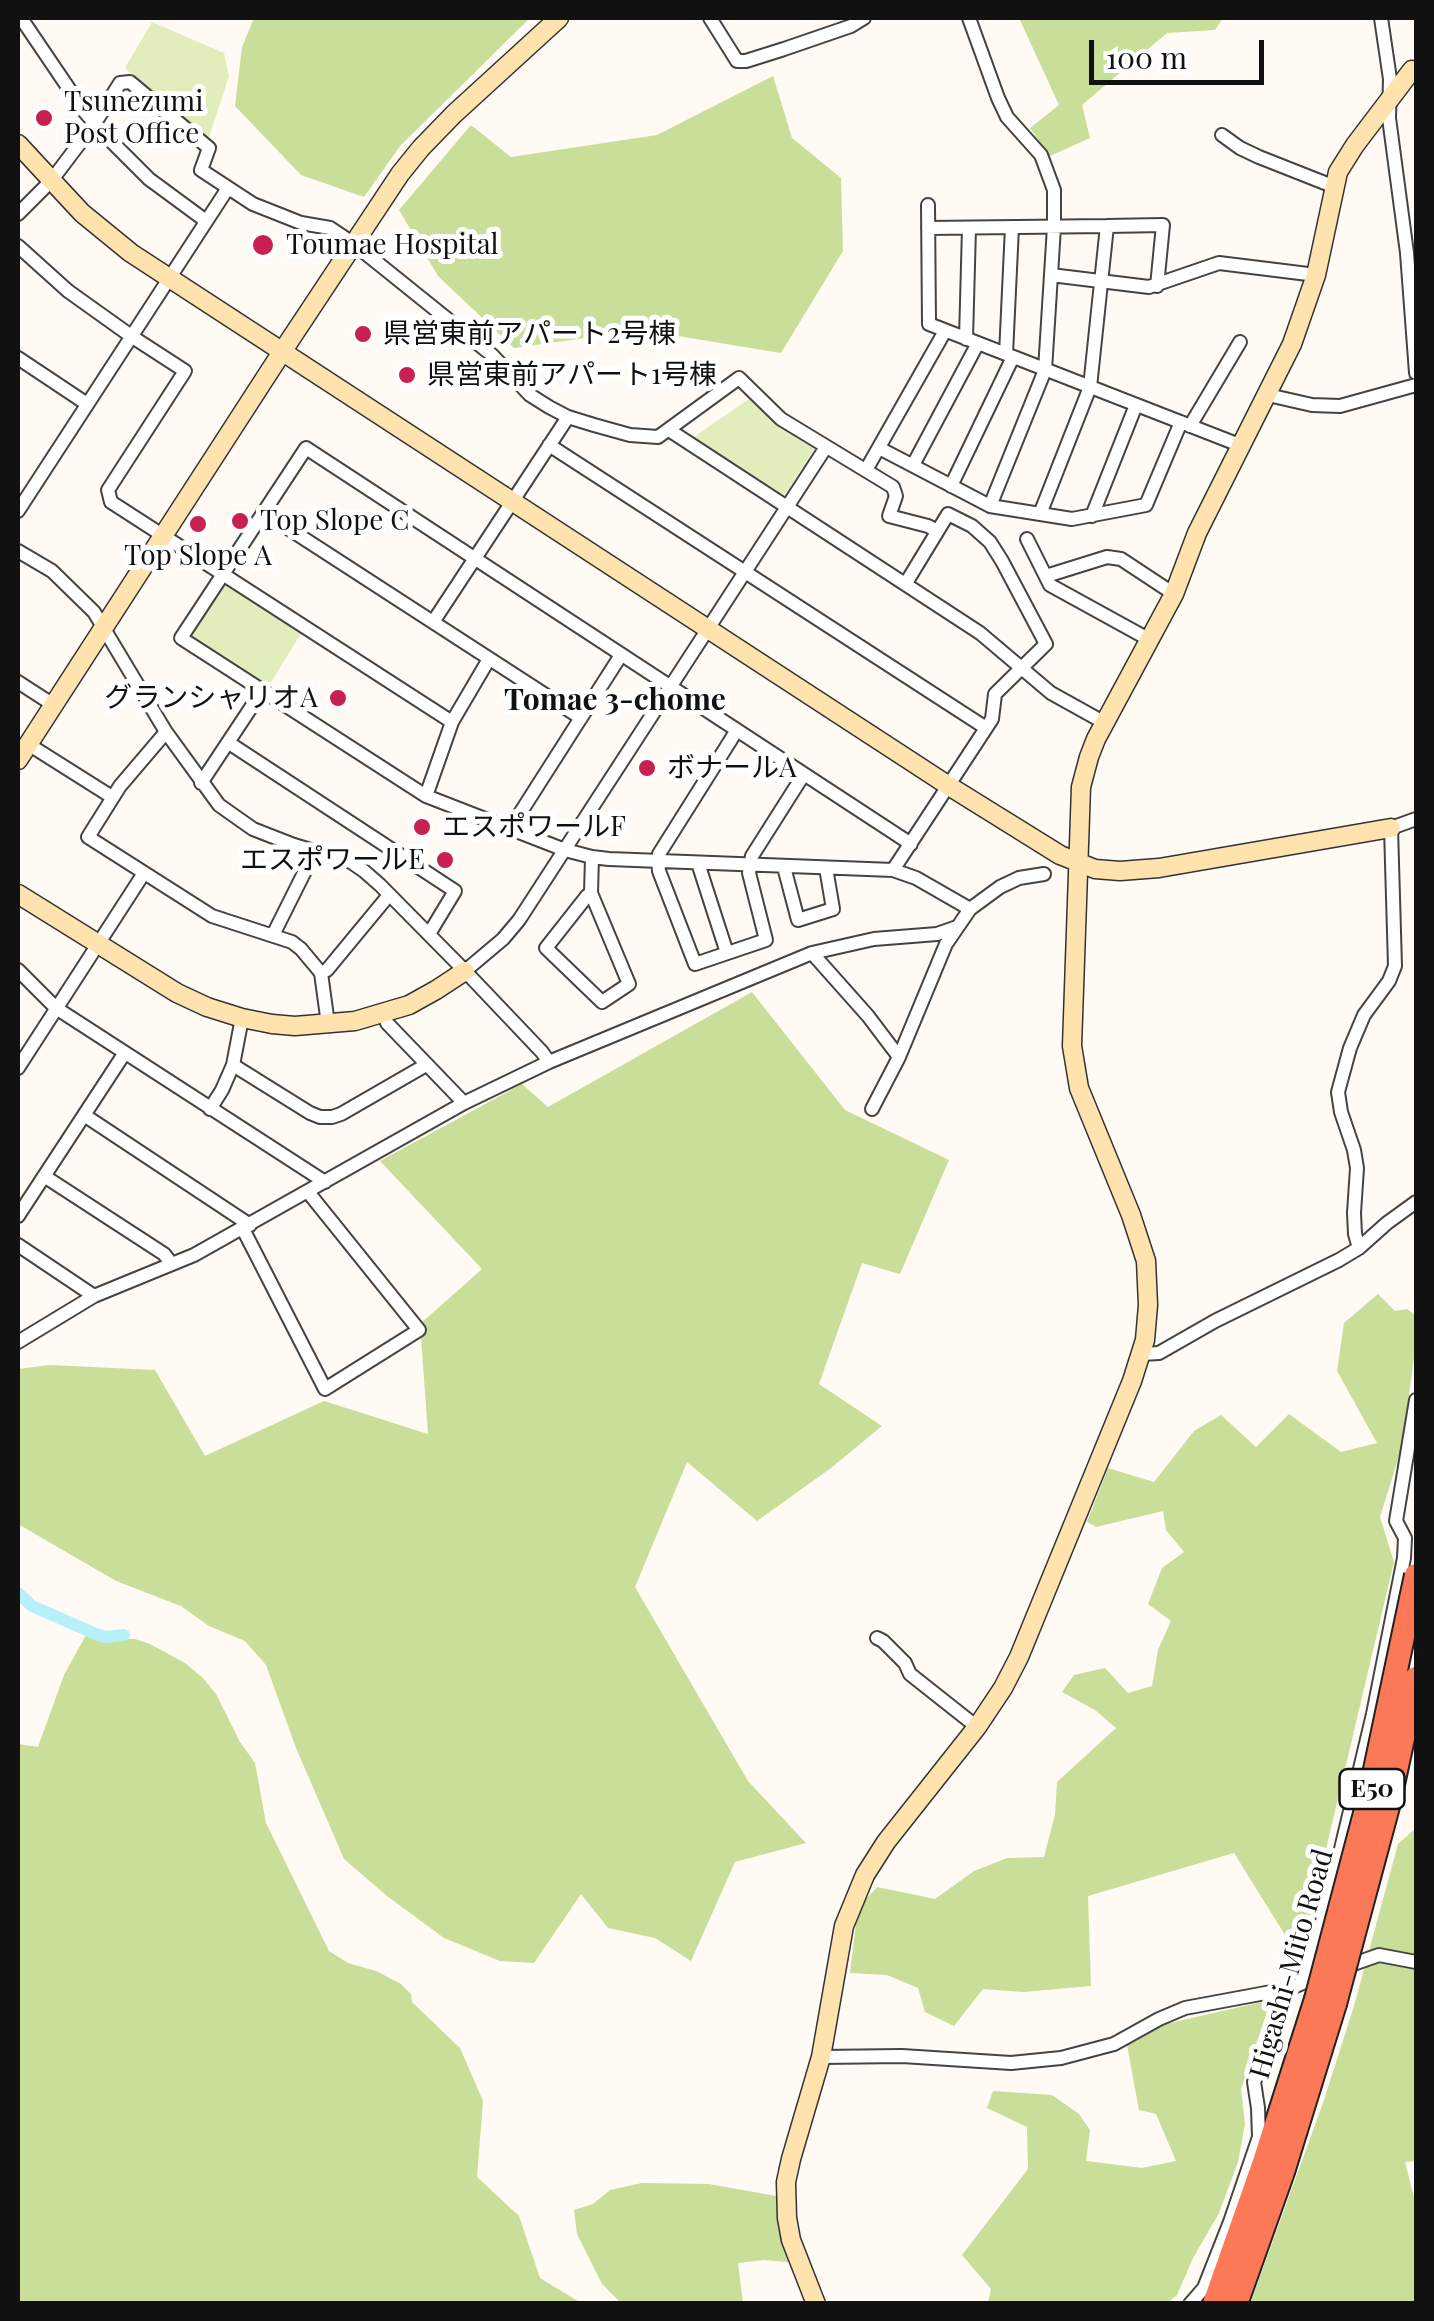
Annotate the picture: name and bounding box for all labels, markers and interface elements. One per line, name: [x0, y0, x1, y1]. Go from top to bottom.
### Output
scale bar: [1094, 20, 1269, 82]
text: 100 m: [1106, 37, 1187, 77]
place label: Tsunezumi Post Office: [64, 85, 203, 151]
marker: Tsunezumi Post Office: [33, 107, 55, 129]
place label: Toumae Hospital: [286, 228, 499, 262]
marker: Toumae Hospital: [250, 232, 276, 258]
place label: 県営東前アパート2号棟: [383, 317, 676, 351]
marker: 県営東前アパート2号棟: [352, 323, 374, 345]
place label: 県営東前アパート1号棟: [427, 358, 717, 392]
marker: 県営東前アパート1号棟: [396, 364, 418, 386]
place label: Top Slope C: [260, 504, 410, 538]
marker: Top Slope C: [229, 510, 251, 532]
marker: Top Slope A: [187, 513, 209, 535]
place label: Top Slope A: [124, 539, 272, 573]
place label: グランシャリオA: [104, 681, 318, 715]
district label: Tomae 3-chome: [504, 683, 726, 719]
marker: グランシャリオA: [327, 687, 349, 709]
place label: ボナールA: [667, 751, 797, 785]
marker: ボナールA: [636, 757, 658, 779]
place label: エスポワールF: [442, 810, 626, 844]
marker: エスポワールF: [411, 816, 433, 838]
place label: エスポワールE: [240, 843, 425, 877]
marker: エスポワールE: [434, 849, 456, 871]
road number: E50: [1340, 1769, 1404, 1809]
street label: Higashi-Mito Road: [1243, 1845, 1341, 2083]

